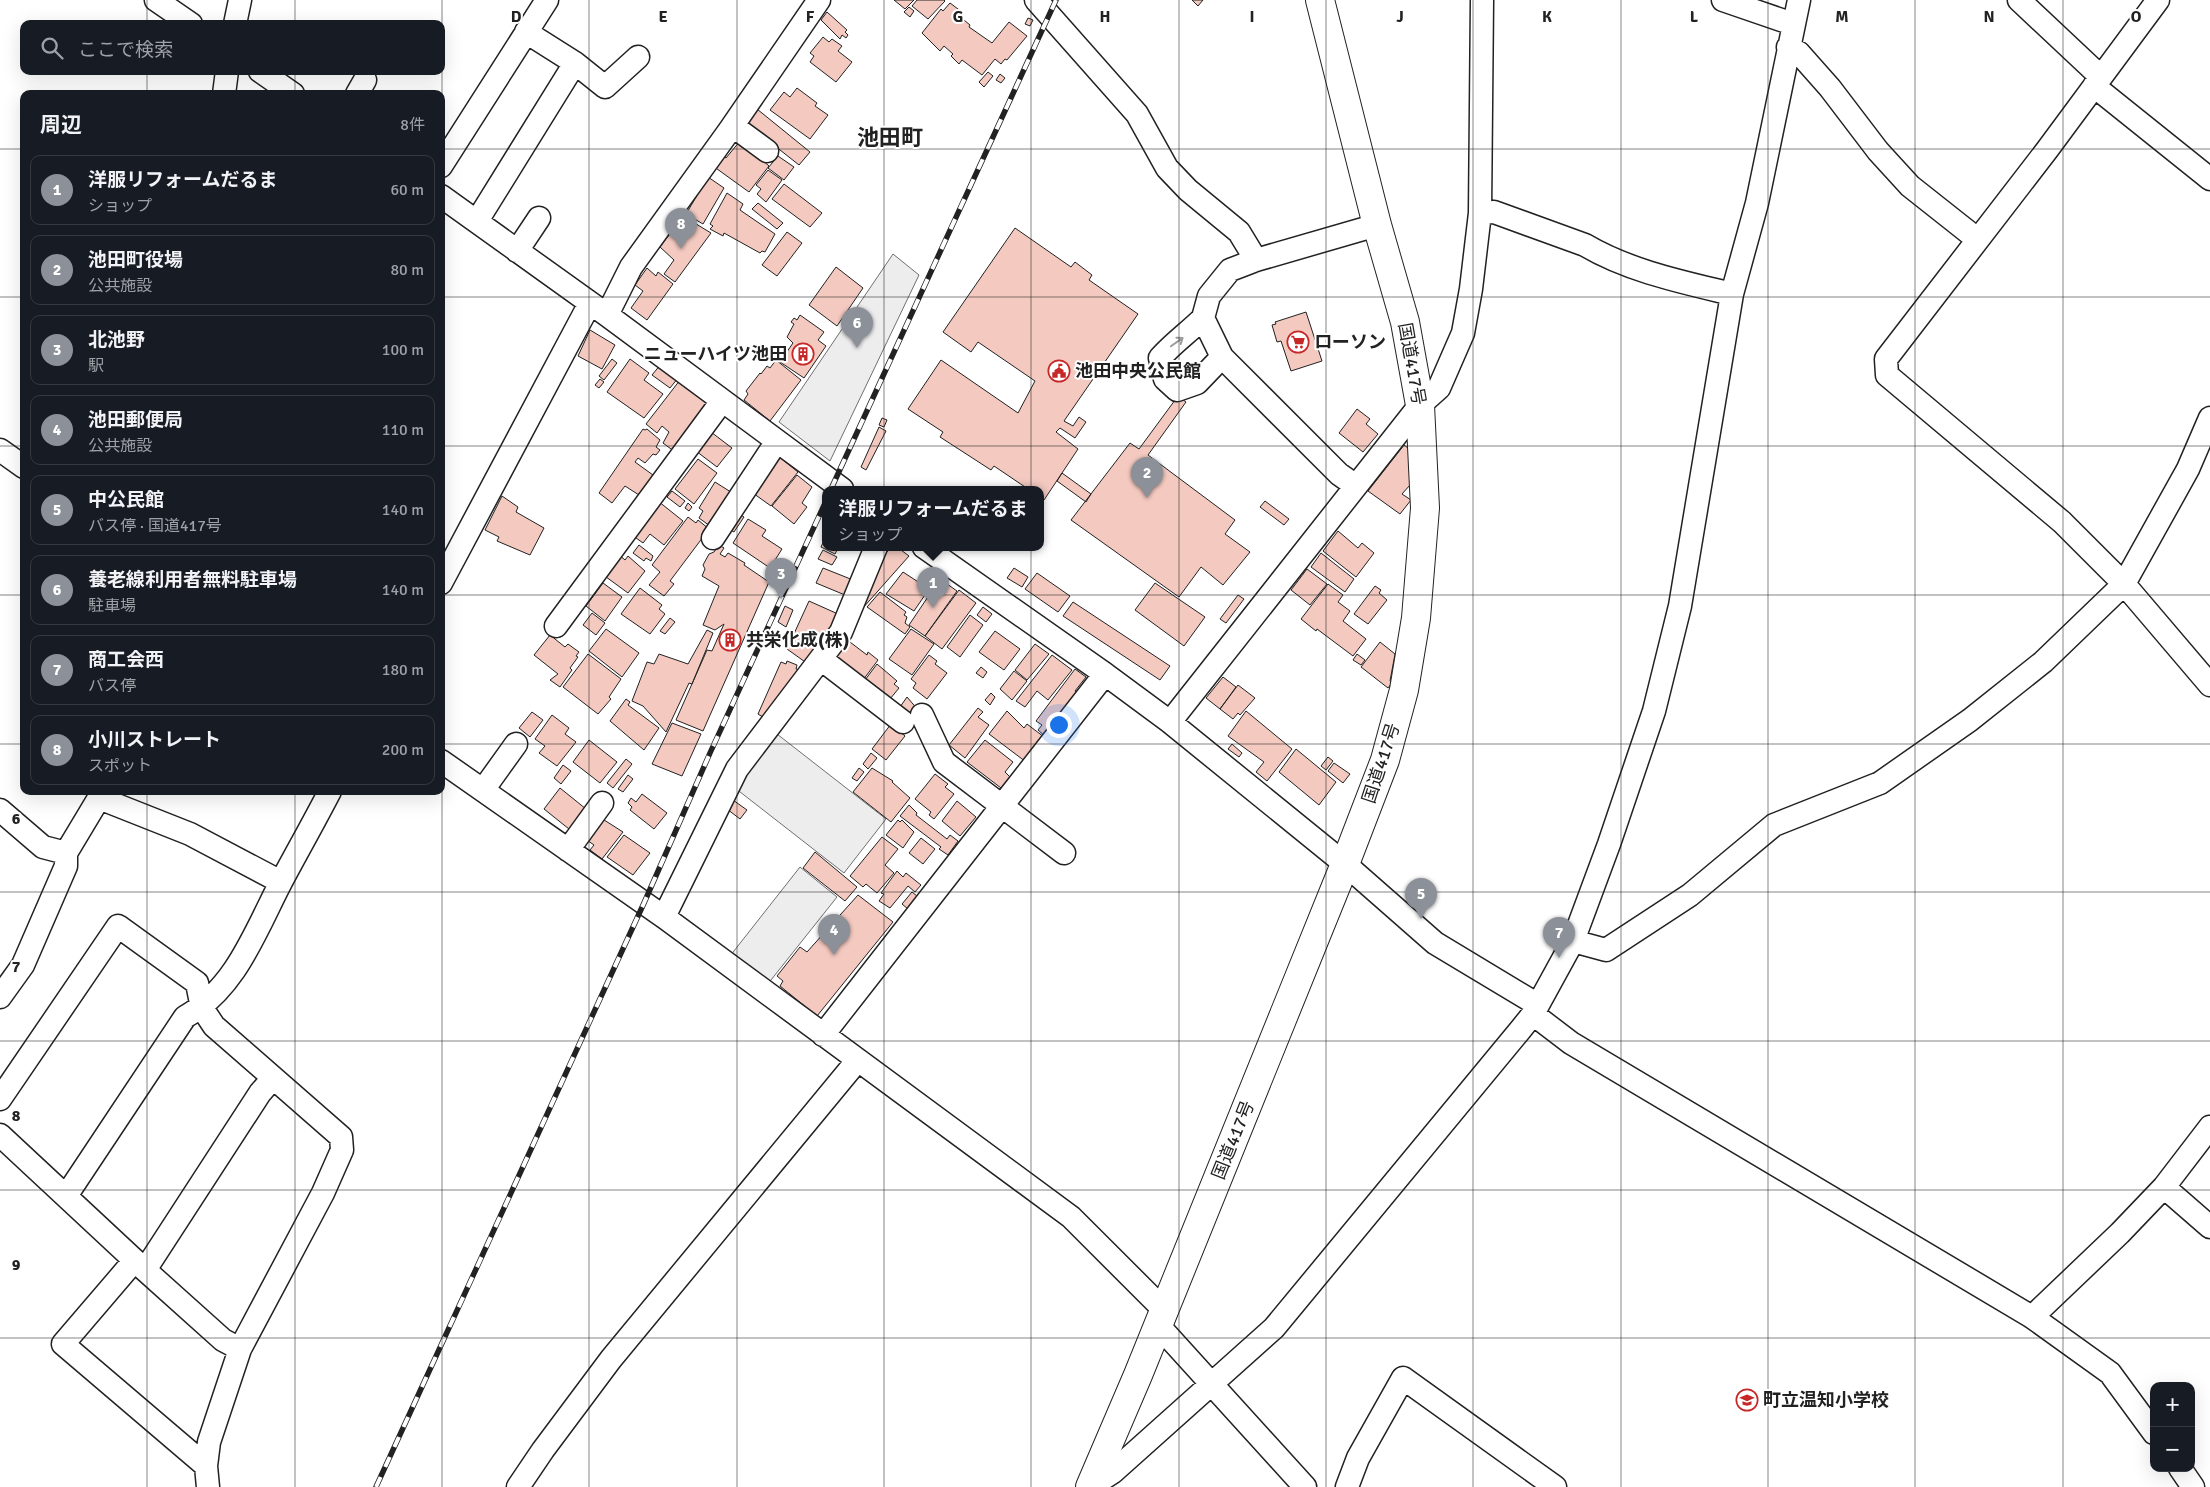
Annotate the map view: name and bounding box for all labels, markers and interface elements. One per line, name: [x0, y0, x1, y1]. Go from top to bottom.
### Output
text: D: [511, 7, 522, 27]
text: E: [658, 7, 668, 27]
text: F: [806, 7, 815, 27]
text: G: [953, 7, 963, 27]
text: H: [1100, 7, 1110, 27]
text: I: [1249, 7, 1255, 27]
text: J: [1396, 7, 1404, 27]
text: K: [1542, 7, 1552, 27]
text: L: [1690, 7, 1699, 27]
text: M: [1835, 7, 1849, 27]
text: N: [1983, 7, 1995, 27]
text: O: [2131, 7, 2142, 27]
search box: [20, 20, 445, 75]
icon: search: [38, 34, 66, 62]
text: ここで検索: [78, 38, 173, 62]
text: 周辺: [40, 112, 82, 138]
text: 8件: [400, 115, 425, 135]
district label: 池田町: [857, 124, 923, 151]
text: 洋服リフォームだるま: [88, 168, 277, 192]
text: 1: [53, 180, 61, 200]
text: 60 m: [390, 180, 424, 200]
text: ショップ: [88, 196, 152, 216]
pin: 8: [665, 208, 697, 249]
text: 池田町役場: [88, 248, 183, 272]
text: 2: [53, 260, 61, 280]
text: 80 m: [390, 260, 424, 280]
text: 公共施設: [88, 276, 152, 296]
pin: 6: [841, 307, 873, 348]
street label: 国道417号: [1394, 321, 1430, 407]
text: 北池野: [88, 328, 145, 352]
supermarket icon: ローソン: [1286, 330, 1310, 354]
place label: ローソン: [1314, 331, 1386, 353]
one-way arrow: [1170, 337, 1184, 347]
text: 3: [53, 340, 61, 360]
text: 100 m: [382, 340, 424, 360]
building icon: ニューハイツ池田: [791, 342, 815, 366]
place label: ニューハイツ池田: [644, 343, 787, 365]
text: 駅: [88, 356, 104, 376]
public building icon: 池田中央公民館: [1047, 359, 1071, 383]
place label: 池田中央公民館: [1075, 360, 1201, 382]
text: 池田郵便局: [88, 408, 183, 432]
text: 4: [53, 420, 61, 440]
text: 110 m: [382, 420, 424, 440]
text: 公共施設: [88, 436, 152, 456]
pin: 2: [1131, 457, 1163, 498]
popup: [822, 486, 1044, 551]
text: 中公民館: [88, 488, 164, 512]
text: 洋服リフォームだるま: [838, 497, 1028, 521]
text: 5: [53, 500, 61, 520]
text: 140 m: [382, 500, 424, 520]
text: バス停 · 国道417号: [88, 516, 222, 536]
text: ショップ: [838, 525, 902, 545]
pin: 3: [765, 558, 797, 599]
pin: 1: [917, 567, 949, 608]
text: 養老線利用者無料駐車場: [88, 568, 297, 592]
text: 6: [53, 580, 61, 600]
text: 140 m: [382, 580, 424, 600]
text: 駐車場: [88, 596, 136, 616]
building icon: 共栄化成(株): [718, 628, 742, 652]
place label: 共栄化成(株): [746, 629, 850, 651]
text: 商工会西: [88, 648, 164, 672]
text: 7: [53, 660, 61, 680]
text: 180 m: [382, 660, 424, 680]
text: バス停: [88, 676, 136, 696]
your location: [1046, 712, 1072, 738]
street label: 国道417号: [1358, 720, 1404, 806]
text: 小川ストレート: [88, 728, 221, 752]
text: 8: [53, 740, 61, 760]
text: 200 m: [382, 740, 424, 760]
text: スポット: [88, 756, 152, 776]
text: 6: [12, 809, 21, 829]
pin: 5: [1405, 878, 1437, 919]
pin: 4: [818, 914, 850, 955]
pin: 7: [1543, 917, 1575, 958]
text: 7: [12, 957, 21, 977]
street label: 国道417号: [1207, 1097, 1259, 1183]
text: 8: [12, 1106, 21, 1126]
text: 9: [12, 1255, 21, 1275]
map controls: [2150, 1382, 2195, 1472]
button: +: [2150, 1382, 2195, 1427]
school or university icon: 町立温知小学校: [1735, 1388, 1759, 1412]
place label: 町立温知小学校: [1763, 1389, 1889, 1411]
button: −: [2150, 1427, 2195, 1472]

